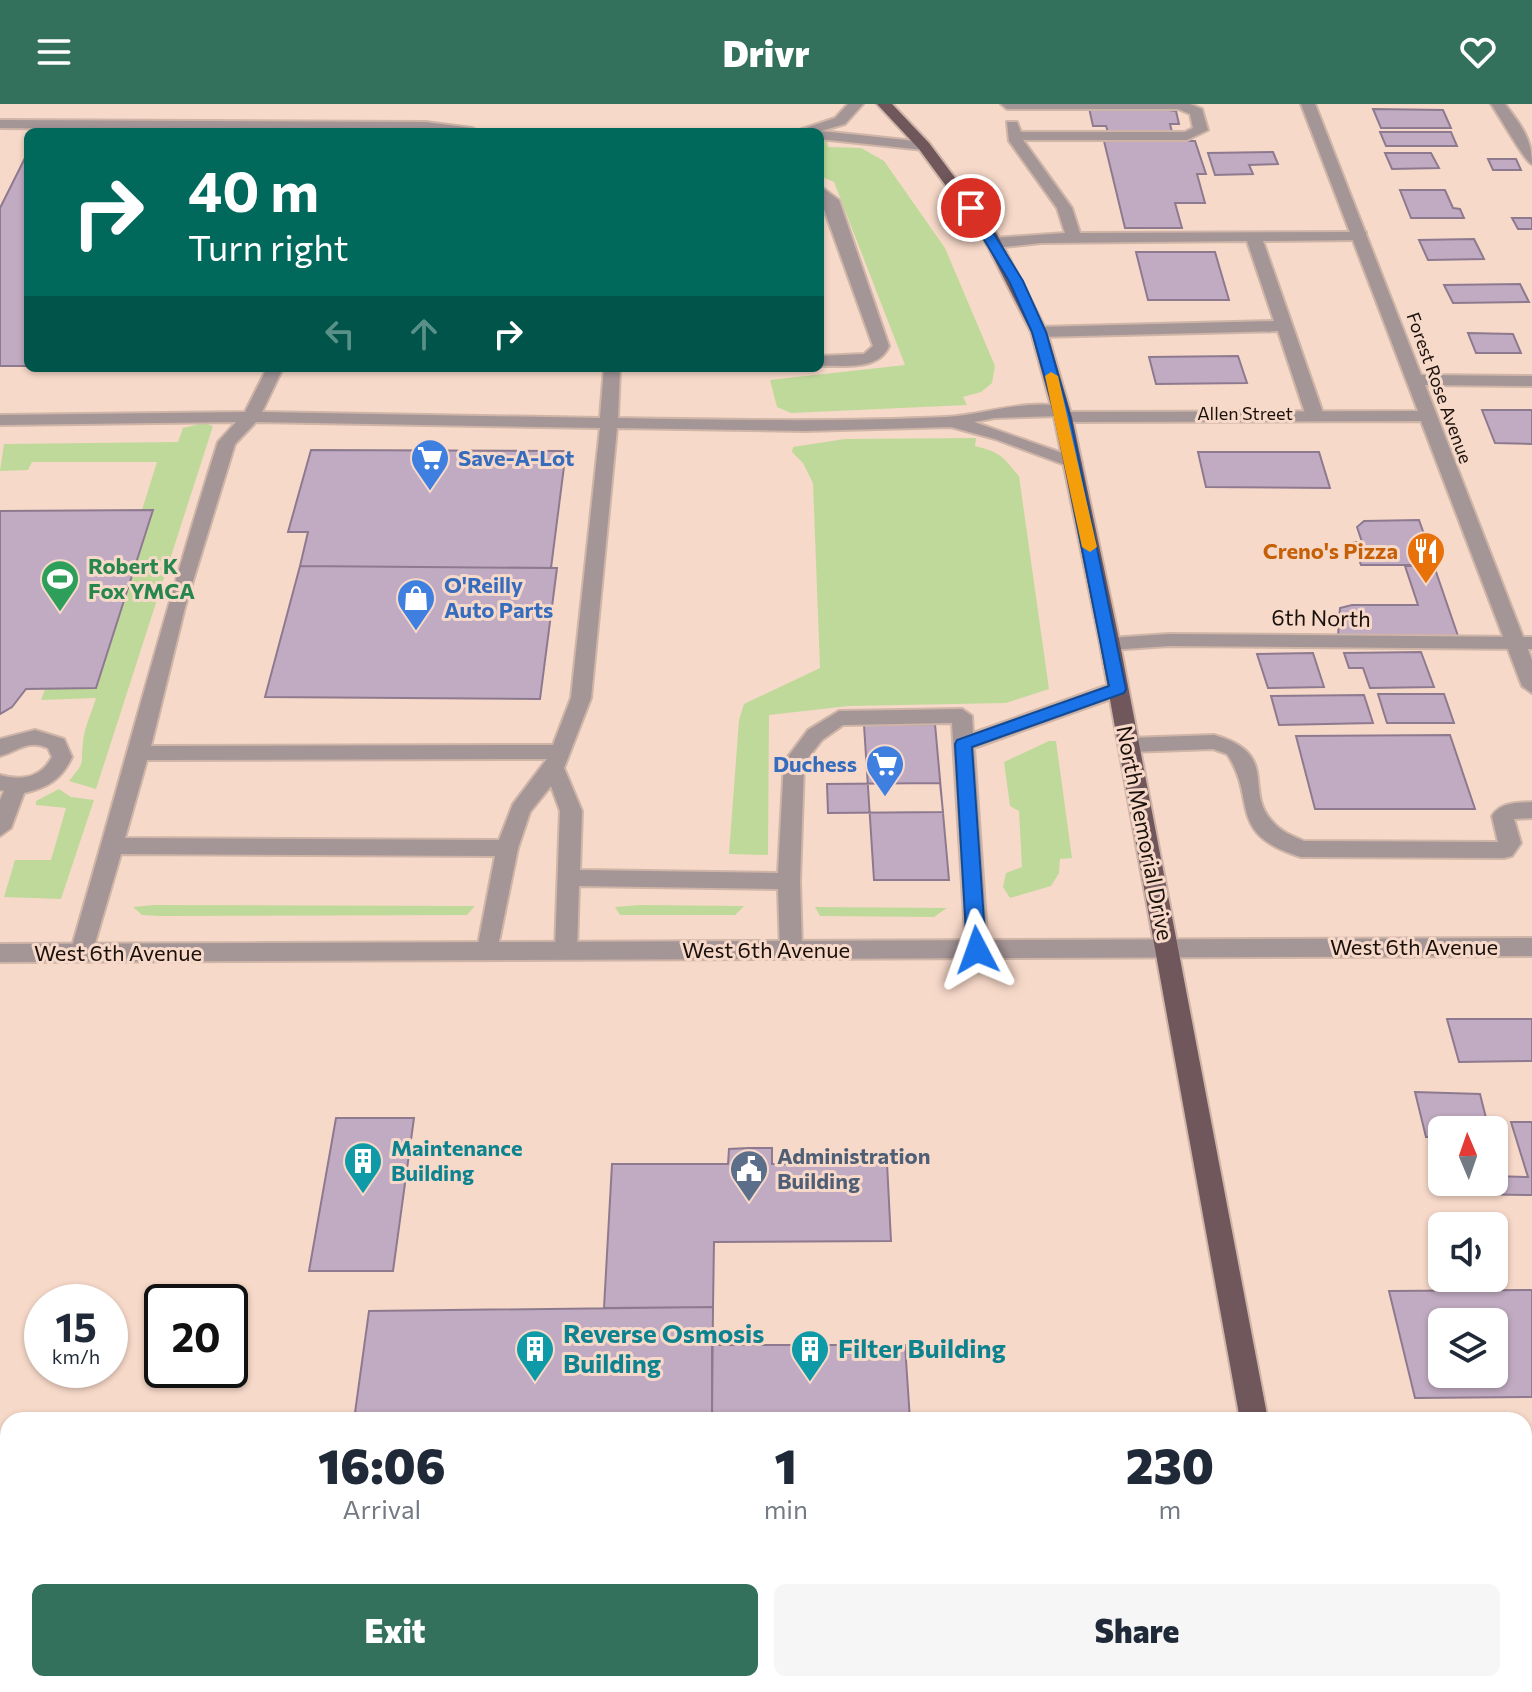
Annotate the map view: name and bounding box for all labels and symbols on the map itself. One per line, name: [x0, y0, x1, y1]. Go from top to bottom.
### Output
pin: [937, 174, 1005, 242]
street label: Forest Rose Avenue: [1402, 309, 1478, 466]
street label: Allen Street: [1197, 402, 1293, 424]
supermarket icon: Save-A-Lot: [409, 437, 451, 492]
place label: Save-A-Lot: [458, 444, 574, 471]
restaurant icon: Creno's Pizza: [1405, 530, 1447, 585]
place label: Creno's Pizza: [1263, 537, 1398, 564]
place label: Robert K Fox YMCA: [88, 552, 195, 604]
sports icon: Robert K Fox YMCA: [39, 558, 81, 613]
place label: O'Reilly Auto Parts: [444, 571, 553, 623]
shop icon: O'Reilly Auto Parts: [395, 577, 437, 632]
street label: 6th North: [1271, 603, 1371, 632]
street label: North Memorial Drive: [1111, 723, 1180, 943]
supermarket icon: Duchess: [864, 743, 906, 798]
place label: Duchess: [773, 750, 857, 777]
position arrow: [935, 908, 1019, 992]
street label: West 6th Avenue: [1330, 933, 1498, 960]
street label: West 6th Avenue: [682, 936, 850, 963]
street label: West 6th Avenue: [34, 939, 202, 966]
north arrow: [1428, 1116, 1508, 1196]
place label: Maintenance Building: [391, 1134, 523, 1186]
building icon: Maintenance Building: [342, 1140, 384, 1195]
place label: Administration Building: [777, 1142, 930, 1194]
public building icon: Administration Building: [728, 1148, 770, 1203]
speed limit sign: 20: [144, 1284, 248, 1388]
place label: Reverse Osmosis Building: [563, 1317, 764, 1378]
building icon: Reverse Osmosis Building: [514, 1328, 556, 1383]
building icon: Filter Building: [789, 1328, 831, 1383]
place label: Filter Building: [838, 1332, 1006, 1363]

